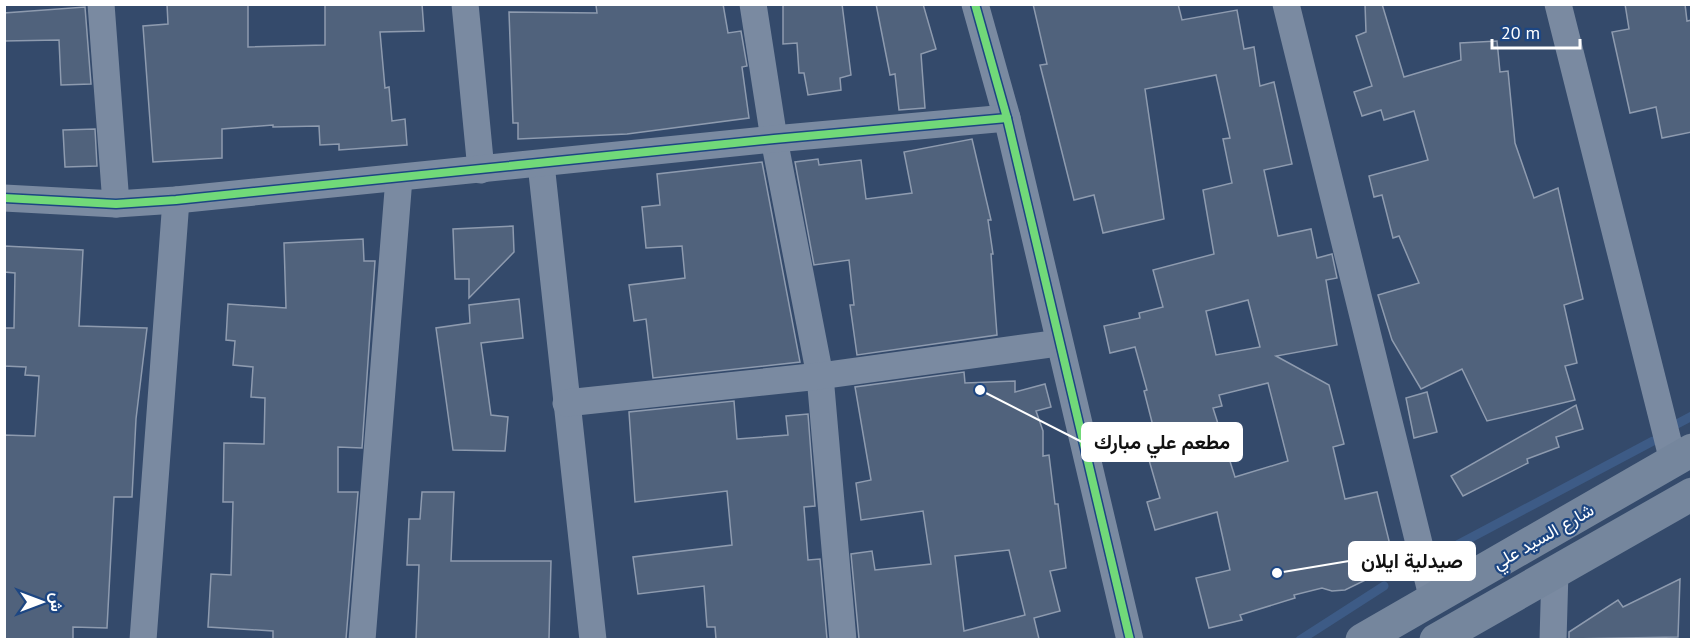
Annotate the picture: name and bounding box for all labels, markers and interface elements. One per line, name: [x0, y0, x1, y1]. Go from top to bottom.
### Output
scale bar: [1492, 12, 1580, 50]
text: 20 m: [1501, 21, 1540, 44]
callout: مطعم علي مبارك: [1082, 423, 1242, 461]
text: مطعم علي مبارك: [1094, 429, 1230, 459]
street label: شارع السيد علي: [1488, 498, 1600, 578]
callout: صيدلية ايلان: [1349, 542, 1475, 580]
text: صيدلية ايلان: [1361, 548, 1463, 574]
north arrow: [12, 572, 72, 632]
text: ش: [47, 592, 67, 612]

